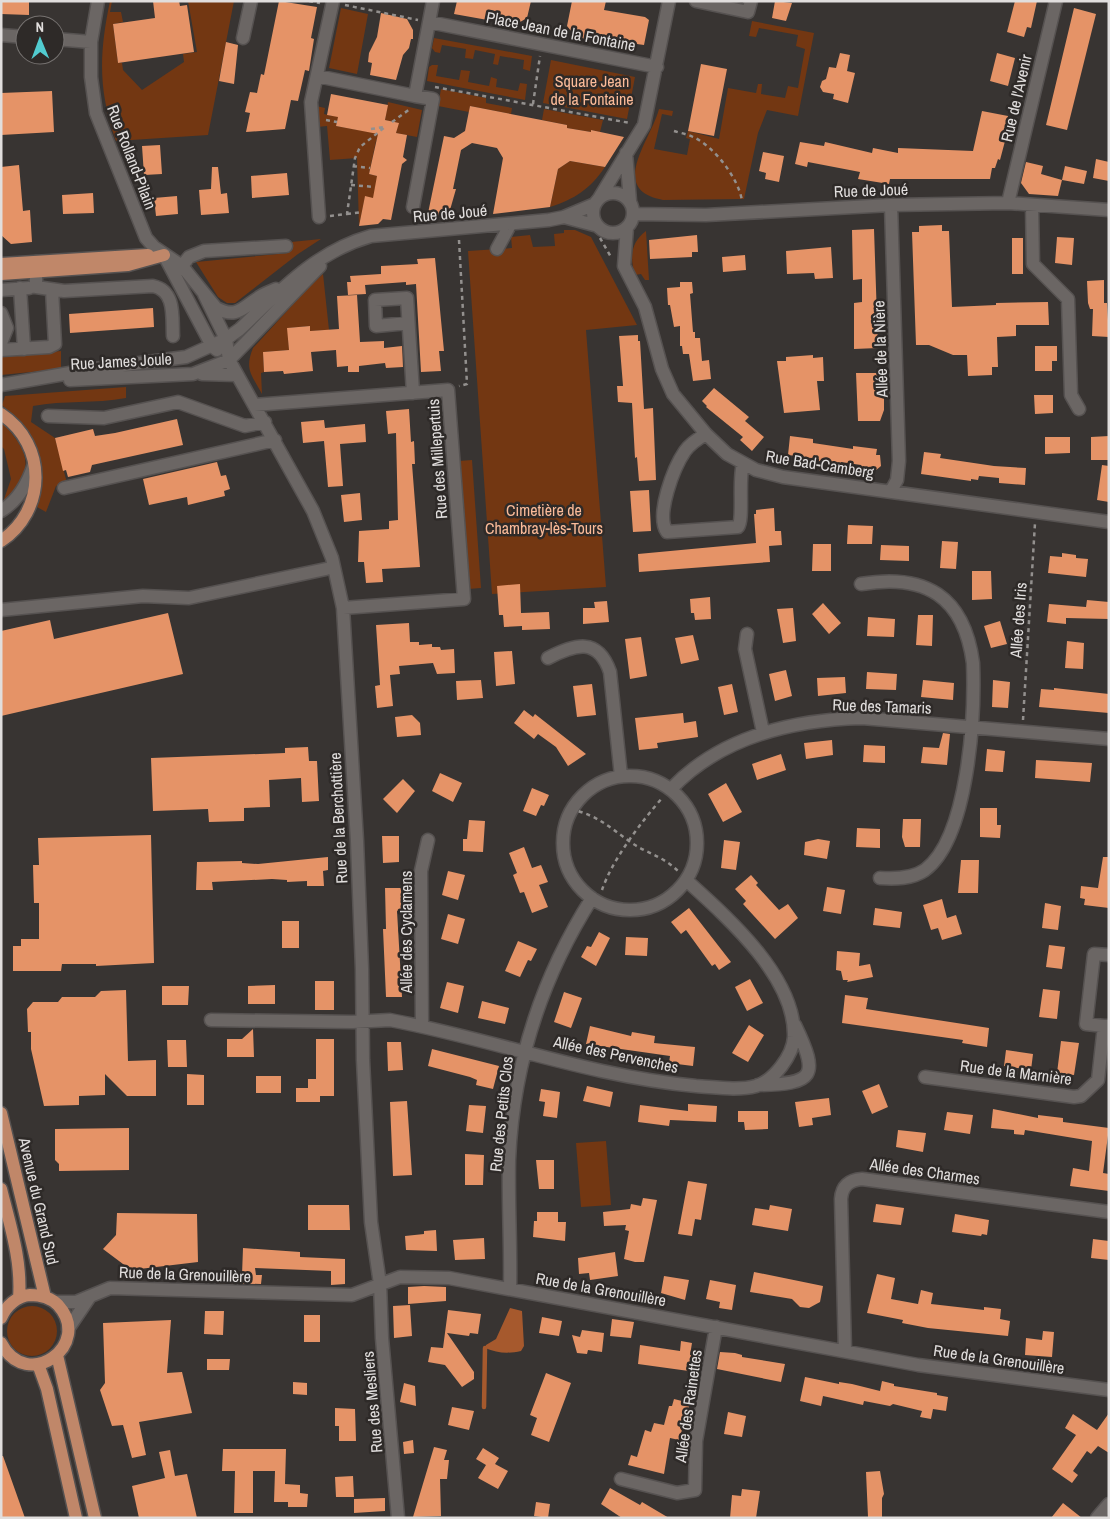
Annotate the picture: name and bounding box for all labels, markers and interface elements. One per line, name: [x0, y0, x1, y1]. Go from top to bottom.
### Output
street label: Place Jean de la Fontaine: [484, 6, 638, 56]
north arrow: [15, 15, 65, 65]
text: N: [35, 18, 44, 36]
street label: Rue de l'Avenir: [995, 52, 1037, 144]
park label: Square Jean de la Fontaine: [550, 70, 634, 110]
street label: Rue Rolland-Pilain: [102, 102, 162, 212]
street label: Rue de Joué: [833, 178, 909, 202]
street label: Rue de Joué: [412, 199, 488, 227]
street label: Allée de la Nière: [867, 300, 893, 399]
street label: Rue James Joule: [70, 347, 172, 375]
street label: Rue des Millepertuis: [422, 398, 452, 520]
street label: Rue Bad-Camberg: [764, 445, 876, 484]
park label: Cimetière de Chambray-lès-Tours: [485, 499, 603, 539]
street label: Allée des Iris: [1004, 581, 1032, 660]
street label: Rue des Tamaris: [832, 693, 932, 719]
street label: Rue de la Berchottière: [324, 752, 352, 884]
street label: Allée des Cyclamens: [395, 871, 417, 994]
street label: Allée des Pervenches: [551, 1030, 680, 1078]
street label: Rue de la Marnière: [959, 1054, 1073, 1090]
street label: Rue des Petits Clos: [484, 1055, 518, 1173]
street label: Avenue du Grand Sud: [13, 1134, 64, 1267]
street label: Allée des Charmes: [868, 1152, 981, 1190]
street label: Rue de la Grenouillère: [119, 1261, 251, 1287]
street label: Rue de la Grenouillère: [534, 1267, 668, 1311]
street label: Rue de la Grenouillère: [932, 1339, 1066, 1379]
street label: Allée des Rainettes: [669, 1348, 707, 1465]
street label: Rue des Mesliers: [357, 1350, 387, 1454]

